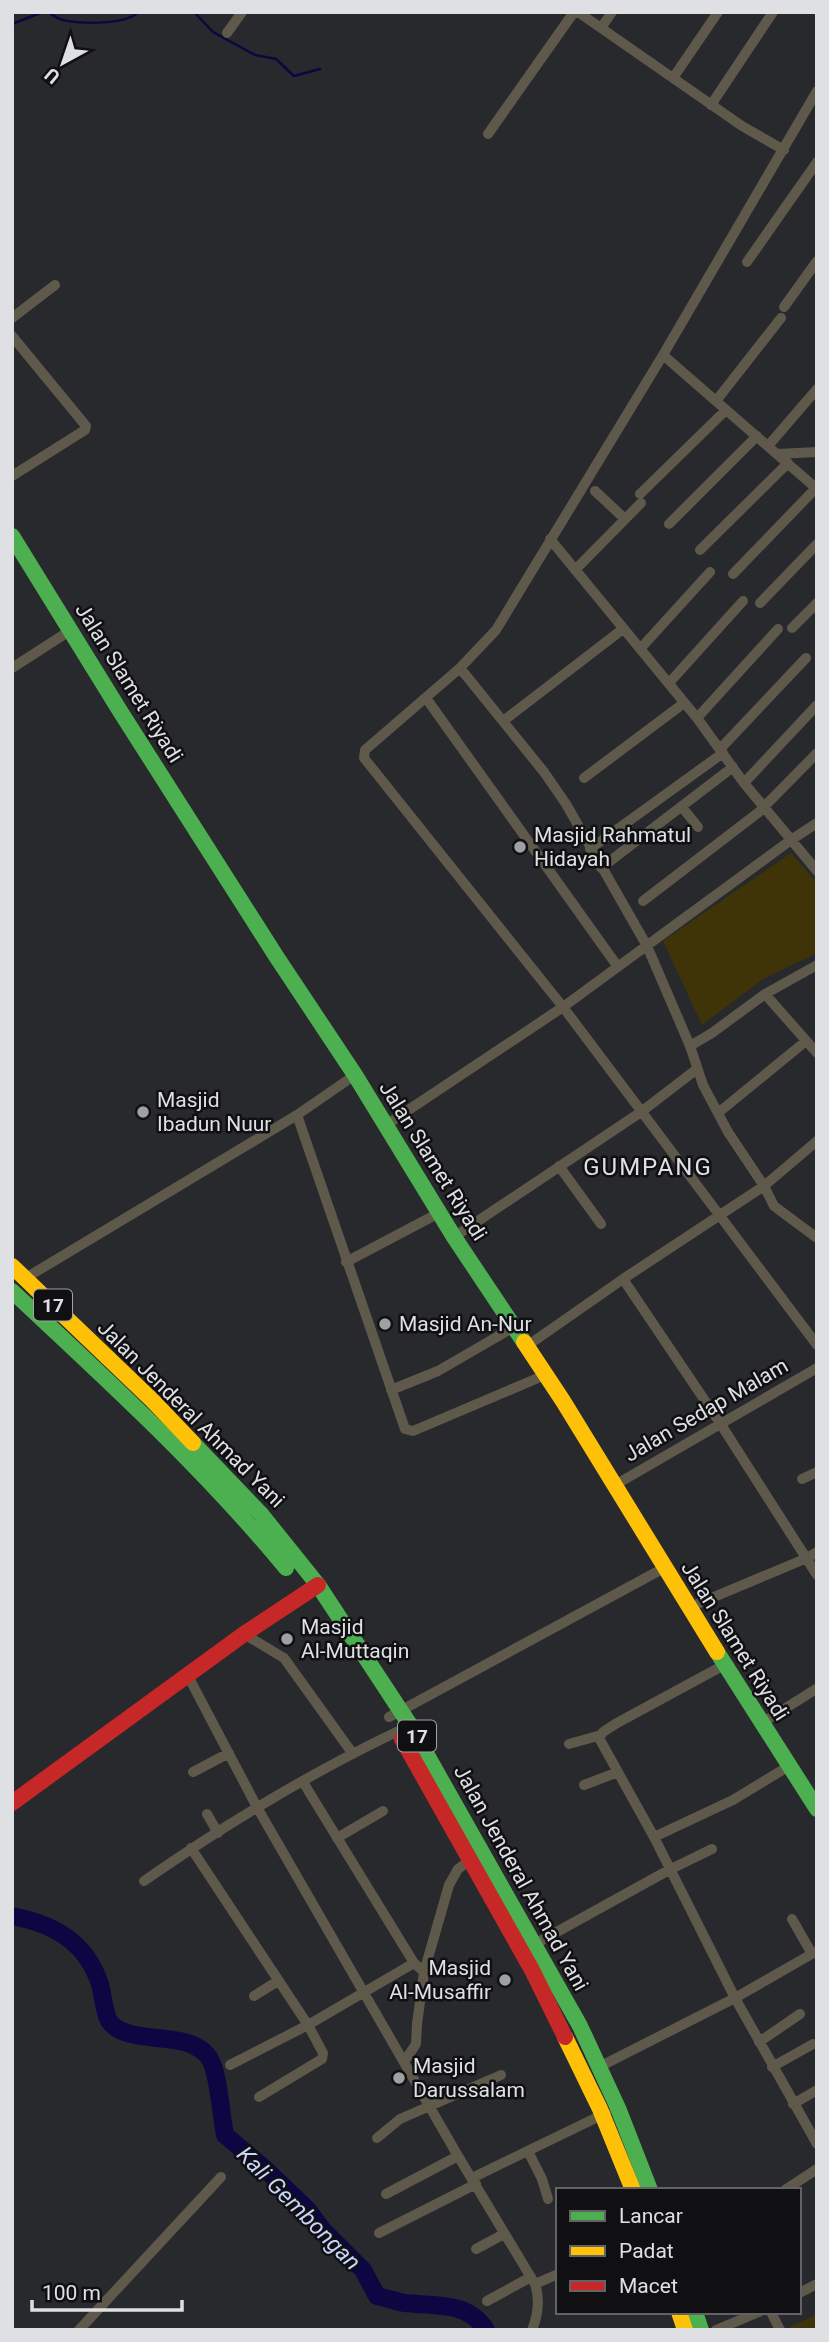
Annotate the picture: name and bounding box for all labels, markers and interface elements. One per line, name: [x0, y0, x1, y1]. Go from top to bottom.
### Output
north arrow: [28, 28, 98, 98]
text: U: [40, 63, 65, 88]
street label: Jalan Slamet Riyadi: [70, 599, 188, 767]
place label: Masjid Rahmatul Hidayah: [534, 823, 691, 871]
marker: Masjid Rahmatul Hidayah: [512, 839, 528, 855]
street label: Jalan Slamet Riyadi: [374, 1077, 492, 1245]
place label: Masjid Ibadun Nuur: [157, 1088, 271, 1136]
marker: Masjid Ibadun Nuur: [135, 1104, 151, 1120]
district label: GUMPANG: [583, 1153, 713, 1181]
road number: 17: [34, 1289, 72, 1320]
place label: Masjid An-Nur: [399, 1312, 532, 1336]
street label: Jalan Jenderal Ahmad Yani: [93, 1316, 289, 1512]
marker: Masjid An-Nur: [377, 1316, 393, 1332]
street label: Jalan Sedap Malam: [620, 1353, 792, 1467]
street label: Jalan Slamet Riyadi: [676, 1557, 794, 1725]
place label: Masjid Al-Muttaqin: [301, 1615, 409, 1663]
marker: Masjid Al-Muttaqin: [279, 1631, 295, 1647]
road number: 17: [398, 1720, 436, 1752]
street label: Jalan Jenderal Ahmad Yani: [449, 1761, 593, 1995]
place label: Masjid Al-Musaffir: [389, 1956, 491, 2004]
marker: Masjid Al-Musaffir: [497, 1972, 513, 1988]
place label: Masjid Darussalam: [413, 2054, 525, 2102]
marker: Masjid Darussalam: [391, 2070, 407, 2086]
water label: Kali Gembongan: [231, 2141, 366, 2276]
legend: [556, 2188, 801, 2314]
text: Lancar: [619, 2204, 683, 2228]
text: Padat: [619, 2239, 674, 2263]
scale bar: [32, 2268, 182, 2312]
text: Macet: [619, 2274, 678, 2298]
text: 100 m: [42, 2281, 101, 2305]

